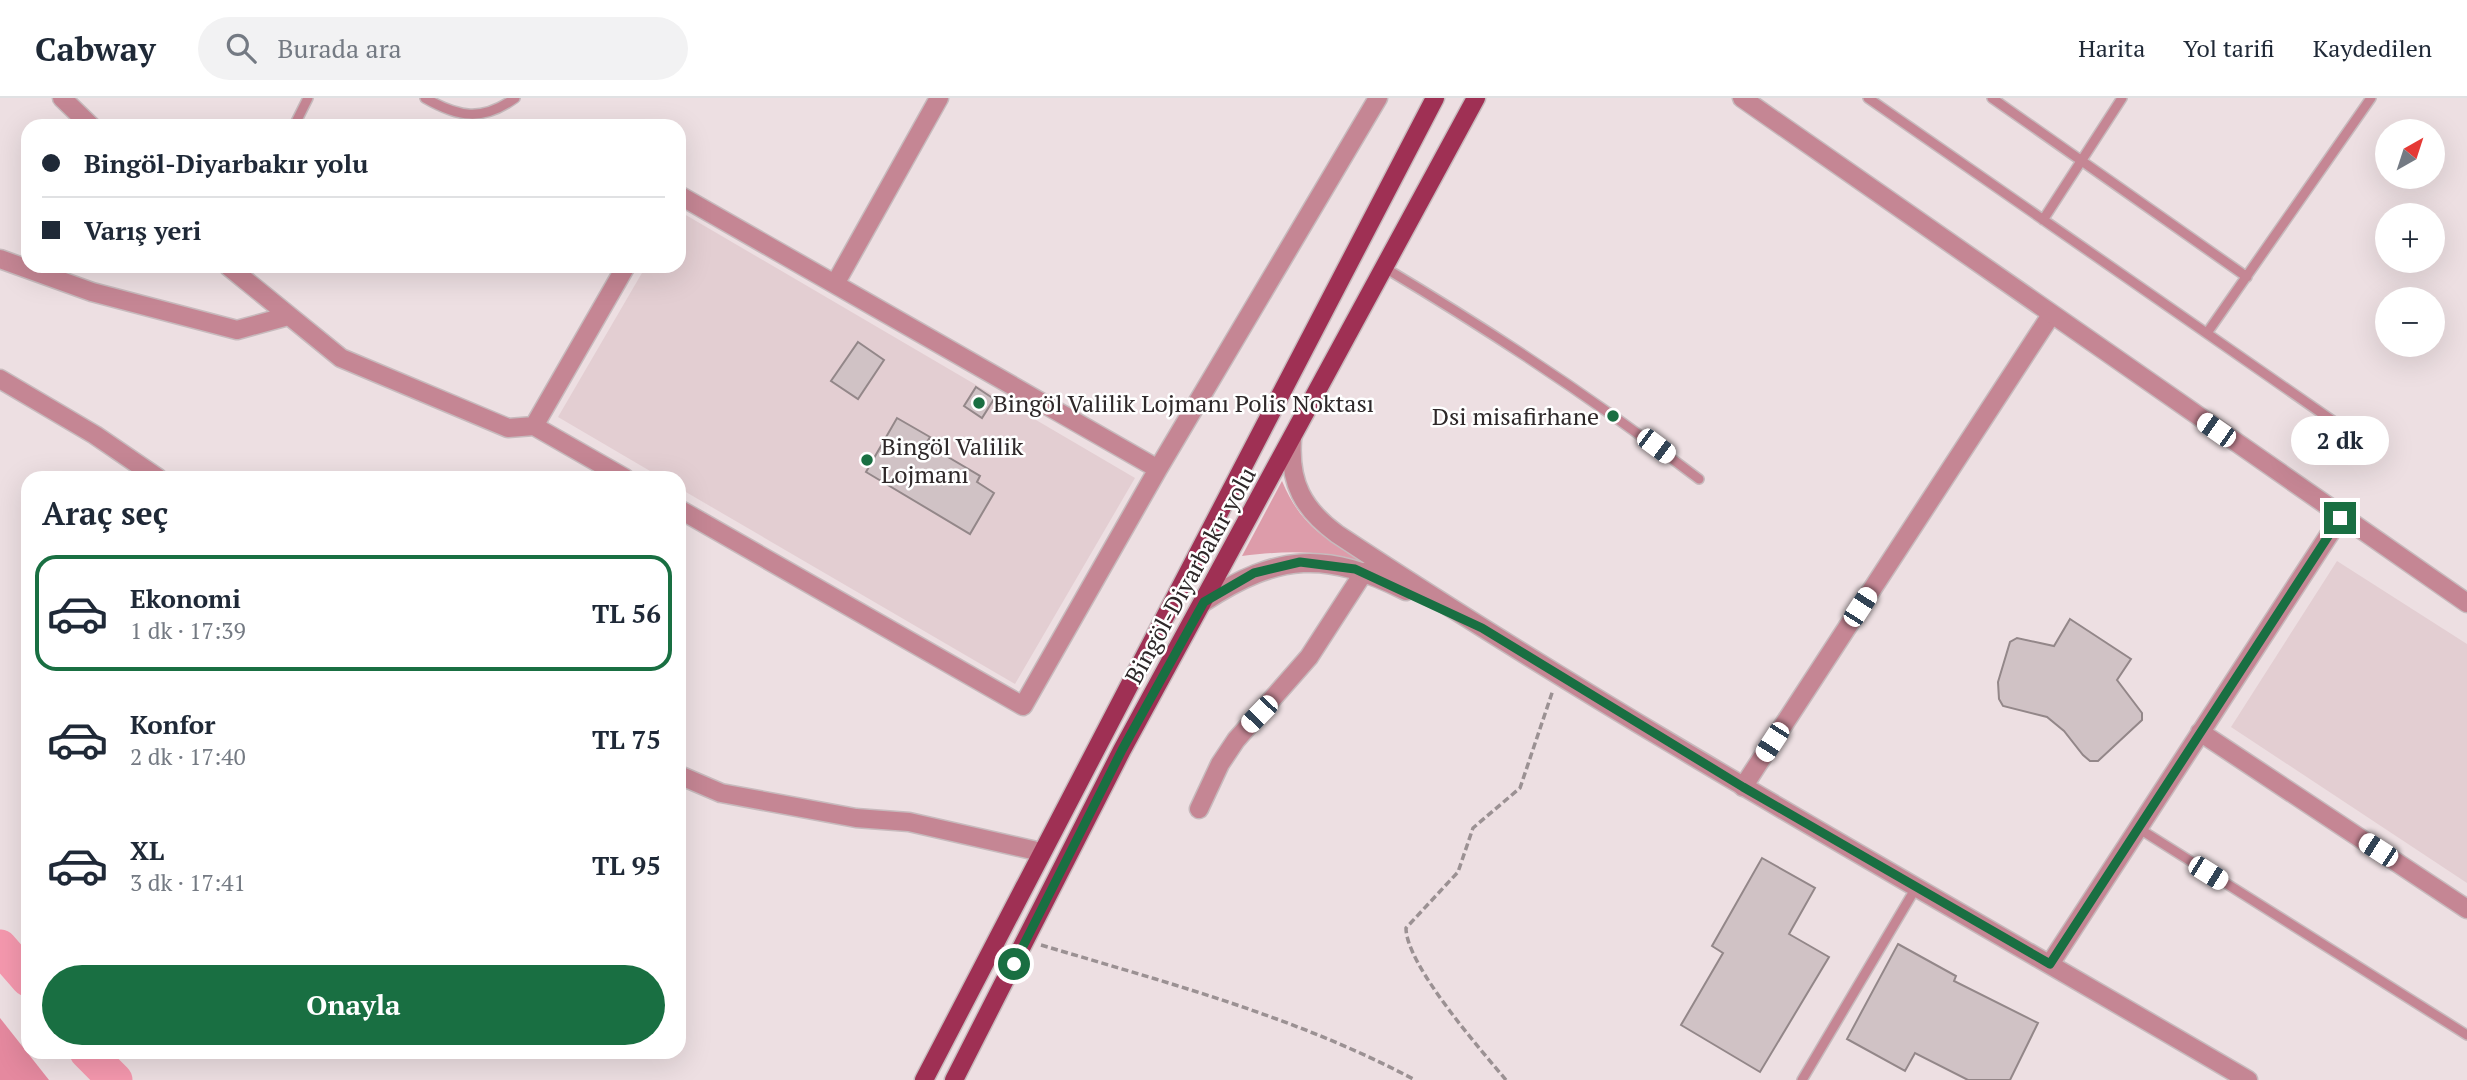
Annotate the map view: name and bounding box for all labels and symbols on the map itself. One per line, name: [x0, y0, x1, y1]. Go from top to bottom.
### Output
north arrow: [2375, 119, 2445, 189]
place label: Bingöl Valilik Lojmanı Polis Noktası: [993, 387, 1374, 419]
marker: Bingöl Valilik Lojmanı Polis Noktası: [971, 395, 987, 411]
place label: Dsi misafirhane: [1432, 400, 1599, 432]
marker: Dsi misafirhane: [1605, 408, 1621, 424]
car: [2193, 409, 2240, 451]
callout: 2 dk: [2291, 416, 2389, 466]
car: [1633, 425, 1680, 467]
place label: Bingöl Valilik Lojmanı: [881, 430, 1024, 490]
marker: Bingöl Valilik Lojmanı: [859, 452, 875, 468]
street label: Bingöl-Diyarbakır yolu: [1117, 461, 1263, 689]
route end: [2324, 502, 2356, 534]
car: [1840, 584, 1881, 630]
car: [1237, 692, 1282, 736]
car: [1752, 719, 1793, 765]
car: [2355, 830, 2402, 870]
car: [2185, 853, 2232, 893]
route start: [998, 948, 1030, 980]

